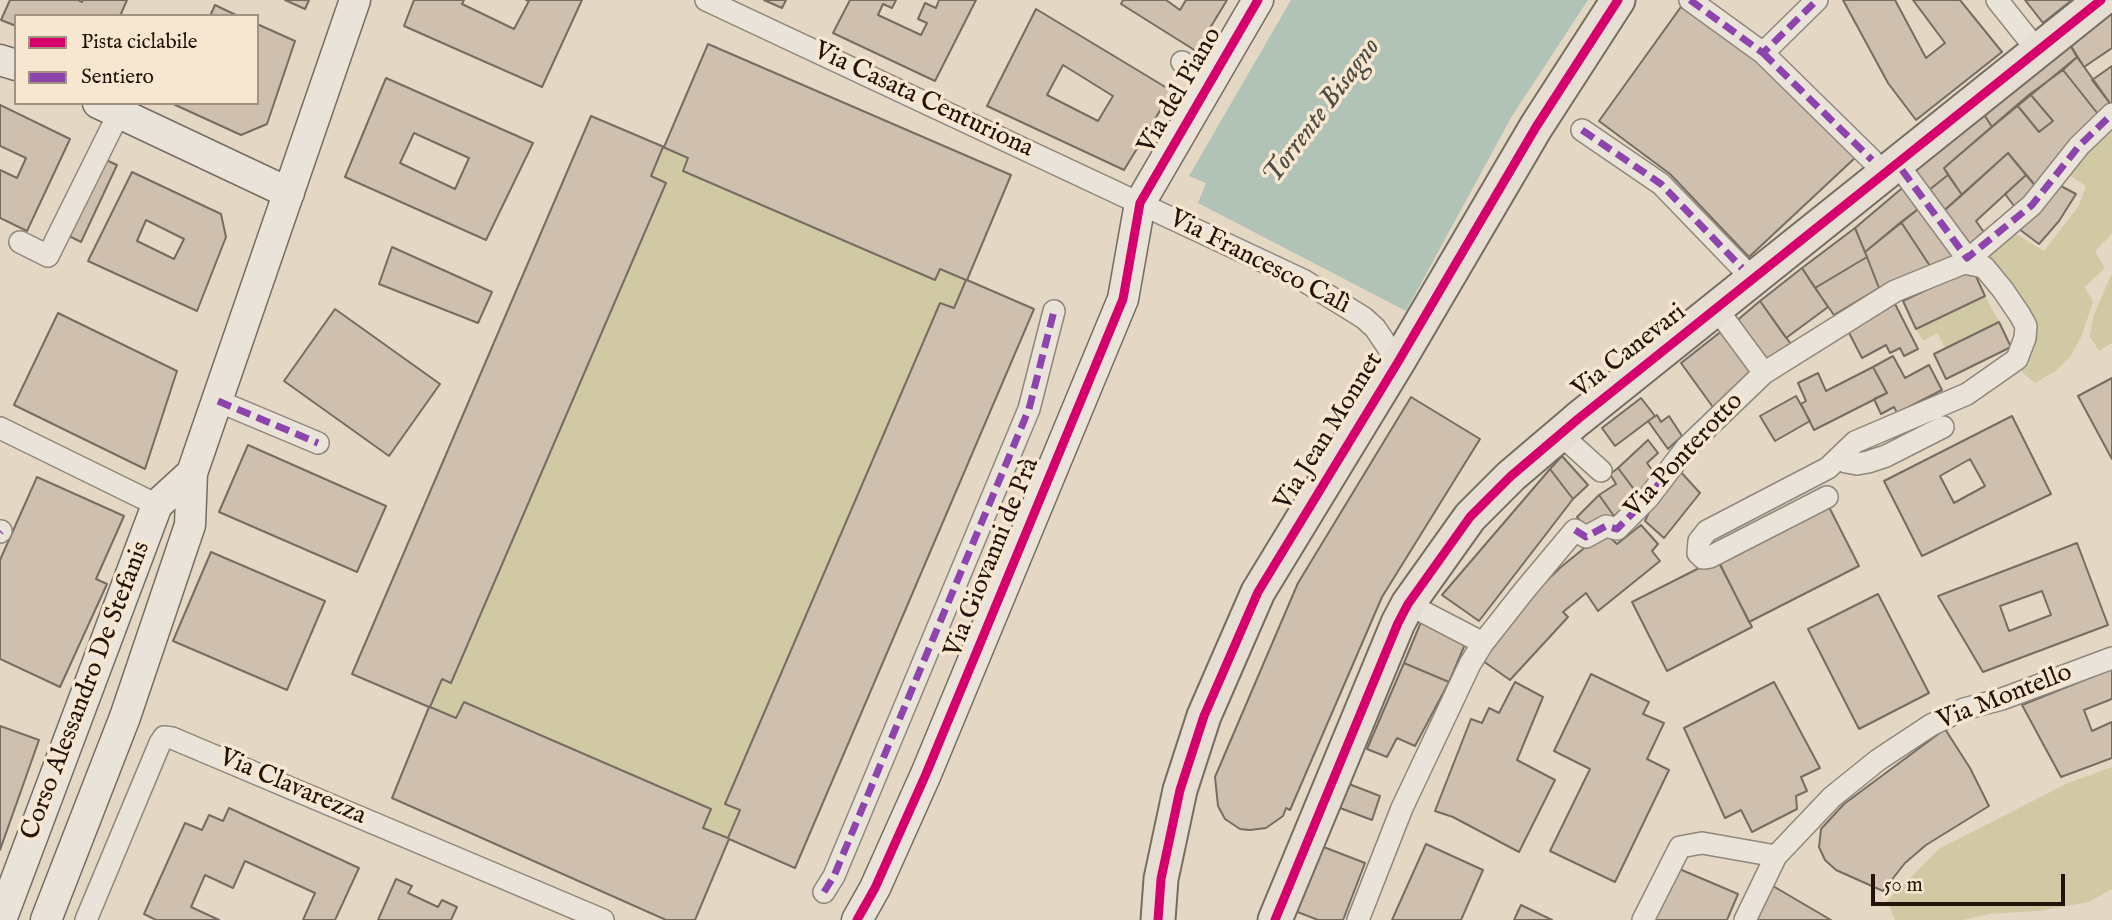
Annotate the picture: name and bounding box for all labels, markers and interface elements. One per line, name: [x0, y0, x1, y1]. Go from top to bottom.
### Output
legend: [14, 14, 259, 105]
street label: Via del Piano: [1132, 22, 1230, 160]
text: Pista ciclabile: [81, 29, 197, 56]
water label: Torrente Bisagno: [1257, 32, 1389, 192]
street label: Via Casata Centuriona: [808, 36, 1038, 166]
text: Sentiero: [81, 64, 154, 91]
street label: Via Francesco Calì: [1163, 204, 1355, 322]
street label: Via Canevari: [1567, 298, 1693, 406]
street label: Via Jean Monnet: [1269, 347, 1391, 517]
street label: Via Ponterotto: [1619, 387, 1751, 525]
street label: Via Giovanni de Prà: [939, 454, 1047, 662]
street label: Corso Alessandro De Stefanis: [16, 537, 158, 845]
street label: Via Montello: [1933, 658, 2077, 738]
street label: Via Clavarezza: [214, 743, 370, 833]
scale bar: [1874, 860, 2068, 904]
text: 50 m: [1884, 872, 1923, 899]

